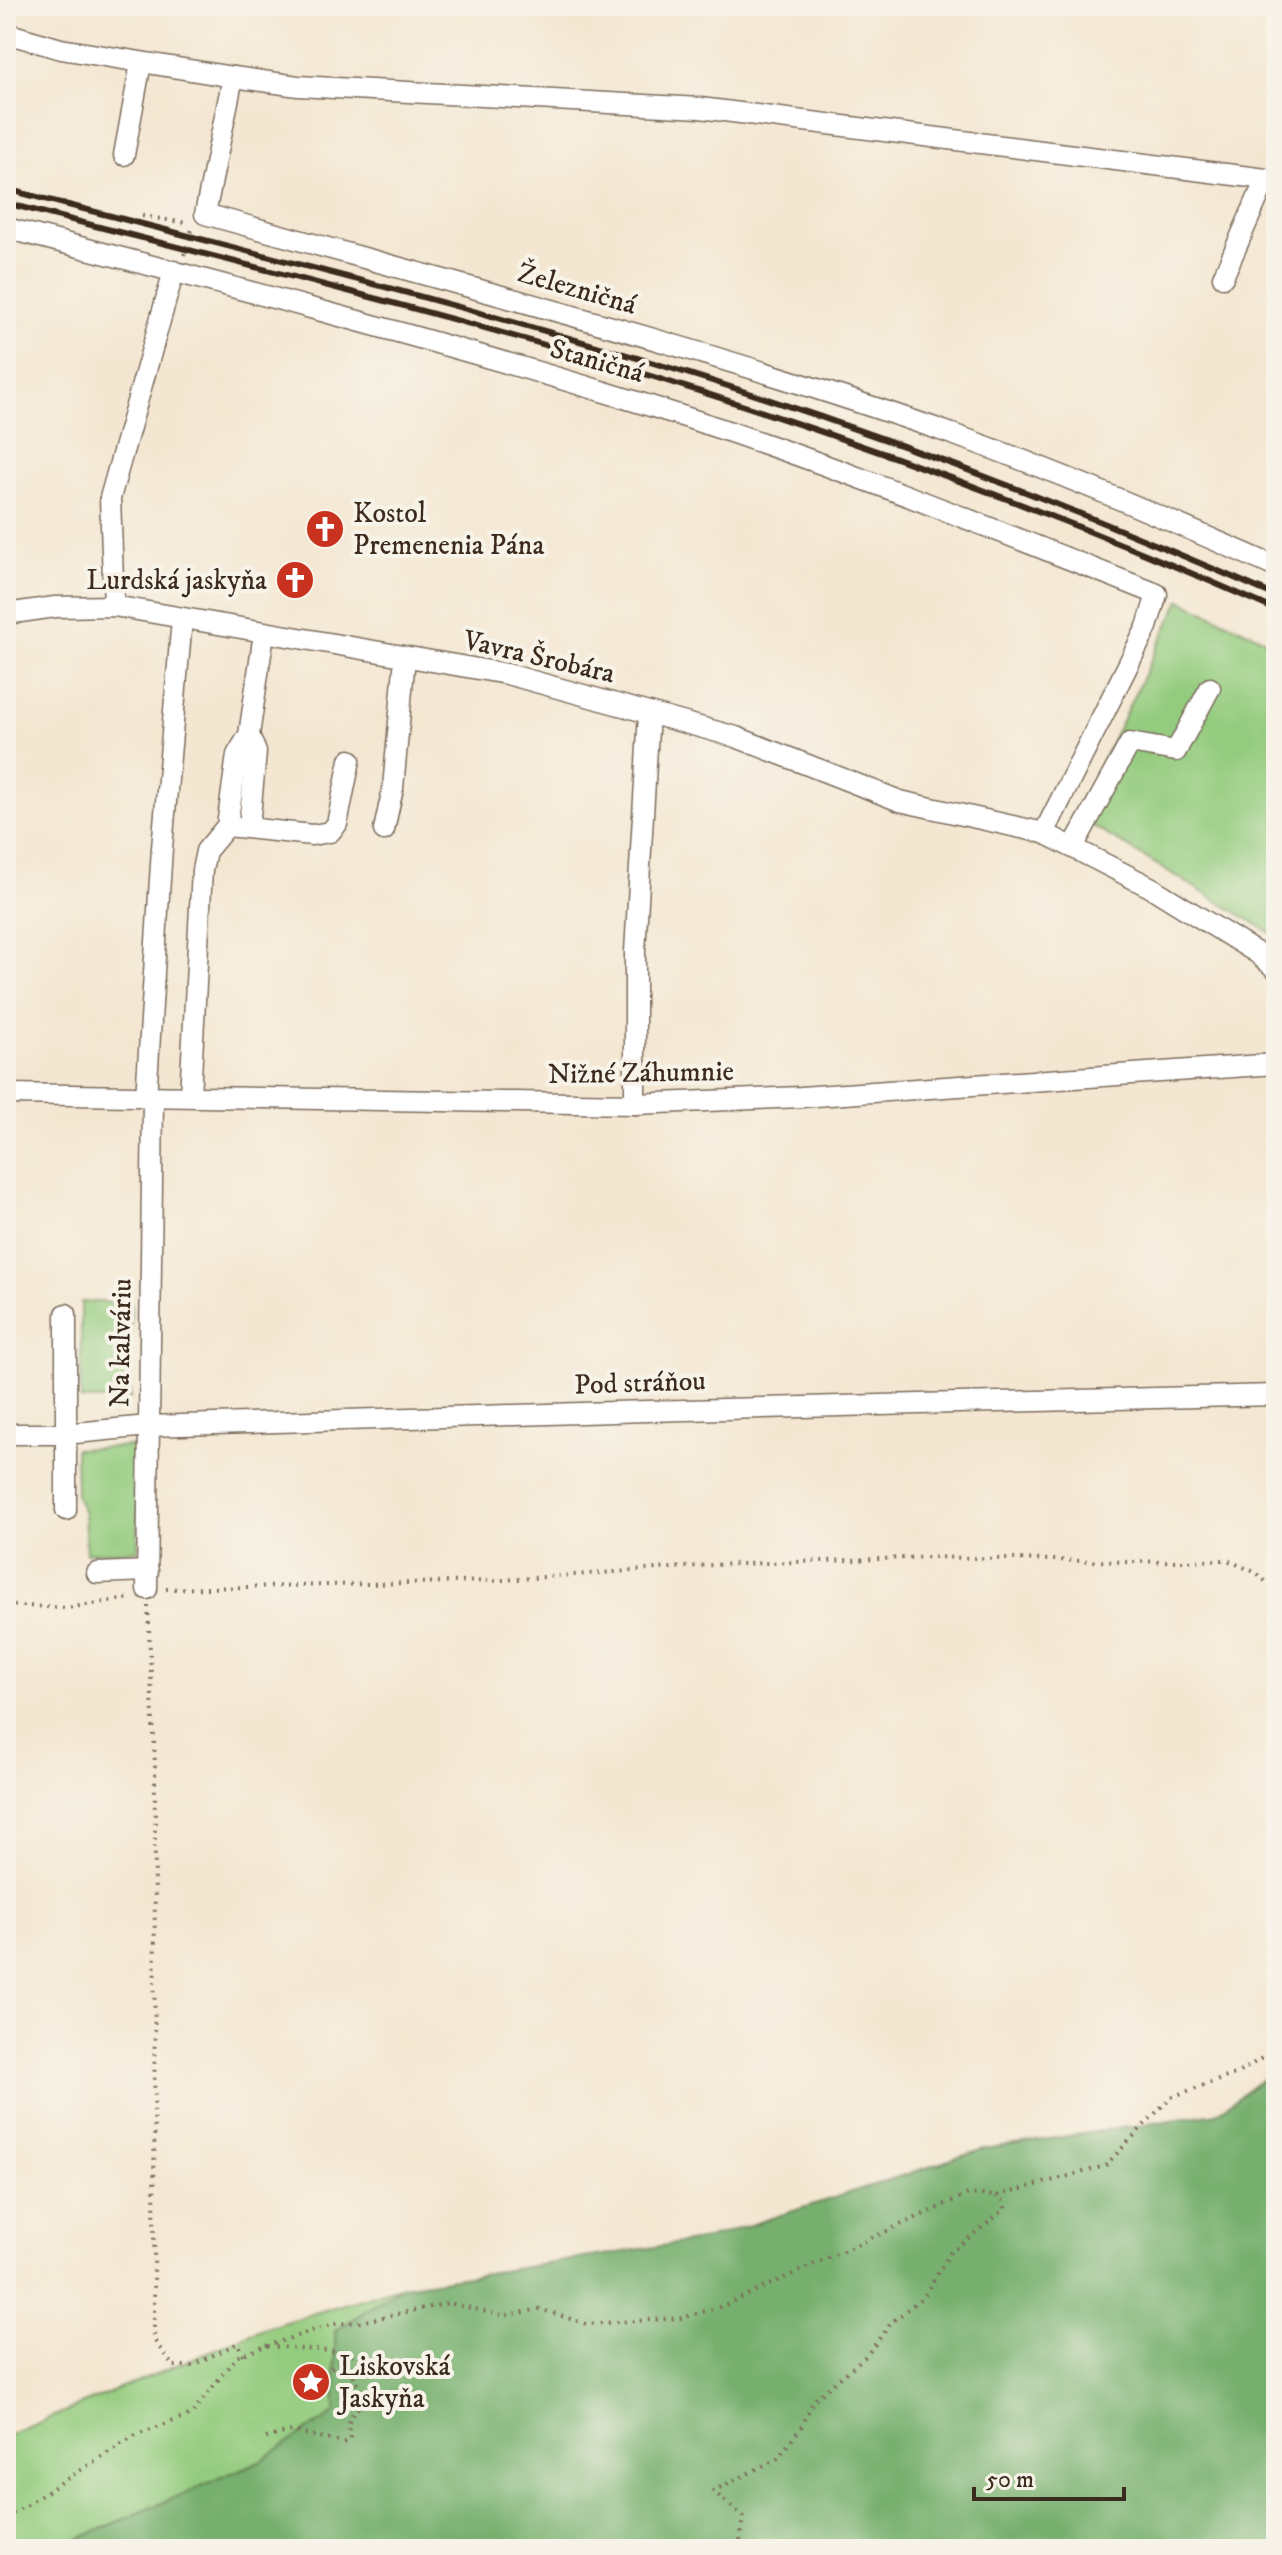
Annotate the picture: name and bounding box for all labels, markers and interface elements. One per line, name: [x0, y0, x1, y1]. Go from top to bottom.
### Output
street label: Železničná: [514, 254, 641, 323]
street label: Staničná: [546, 331, 648, 391]
place label: Kostol Premenenia Pána: [353, 496, 544, 563]
church icon: Kostol Premenenia Pána: [304, 508, 346, 550]
church icon: Lurdská jaskyňa: [274, 559, 316, 601]
place label: Lurdská jaskyňa: [86, 563, 267, 598]
street label: Vavra Šrobára: [459, 621, 618, 691]
street label: Nižné Záhumnie: [548, 1054, 734, 1092]
street label: Na kalváriu: [102, 1278, 140, 1408]
street label: Pod stráňou: [574, 1363, 706, 1403]
place label: Liskovská Jaskyňa: [336, 2349, 451, 2416]
place icon: Liskovská Jaskyňa: [290, 2361, 332, 2403]
scale bar: [974, 2451, 1124, 2501]
text: 50 m: [986, 2465, 1034, 2495]

